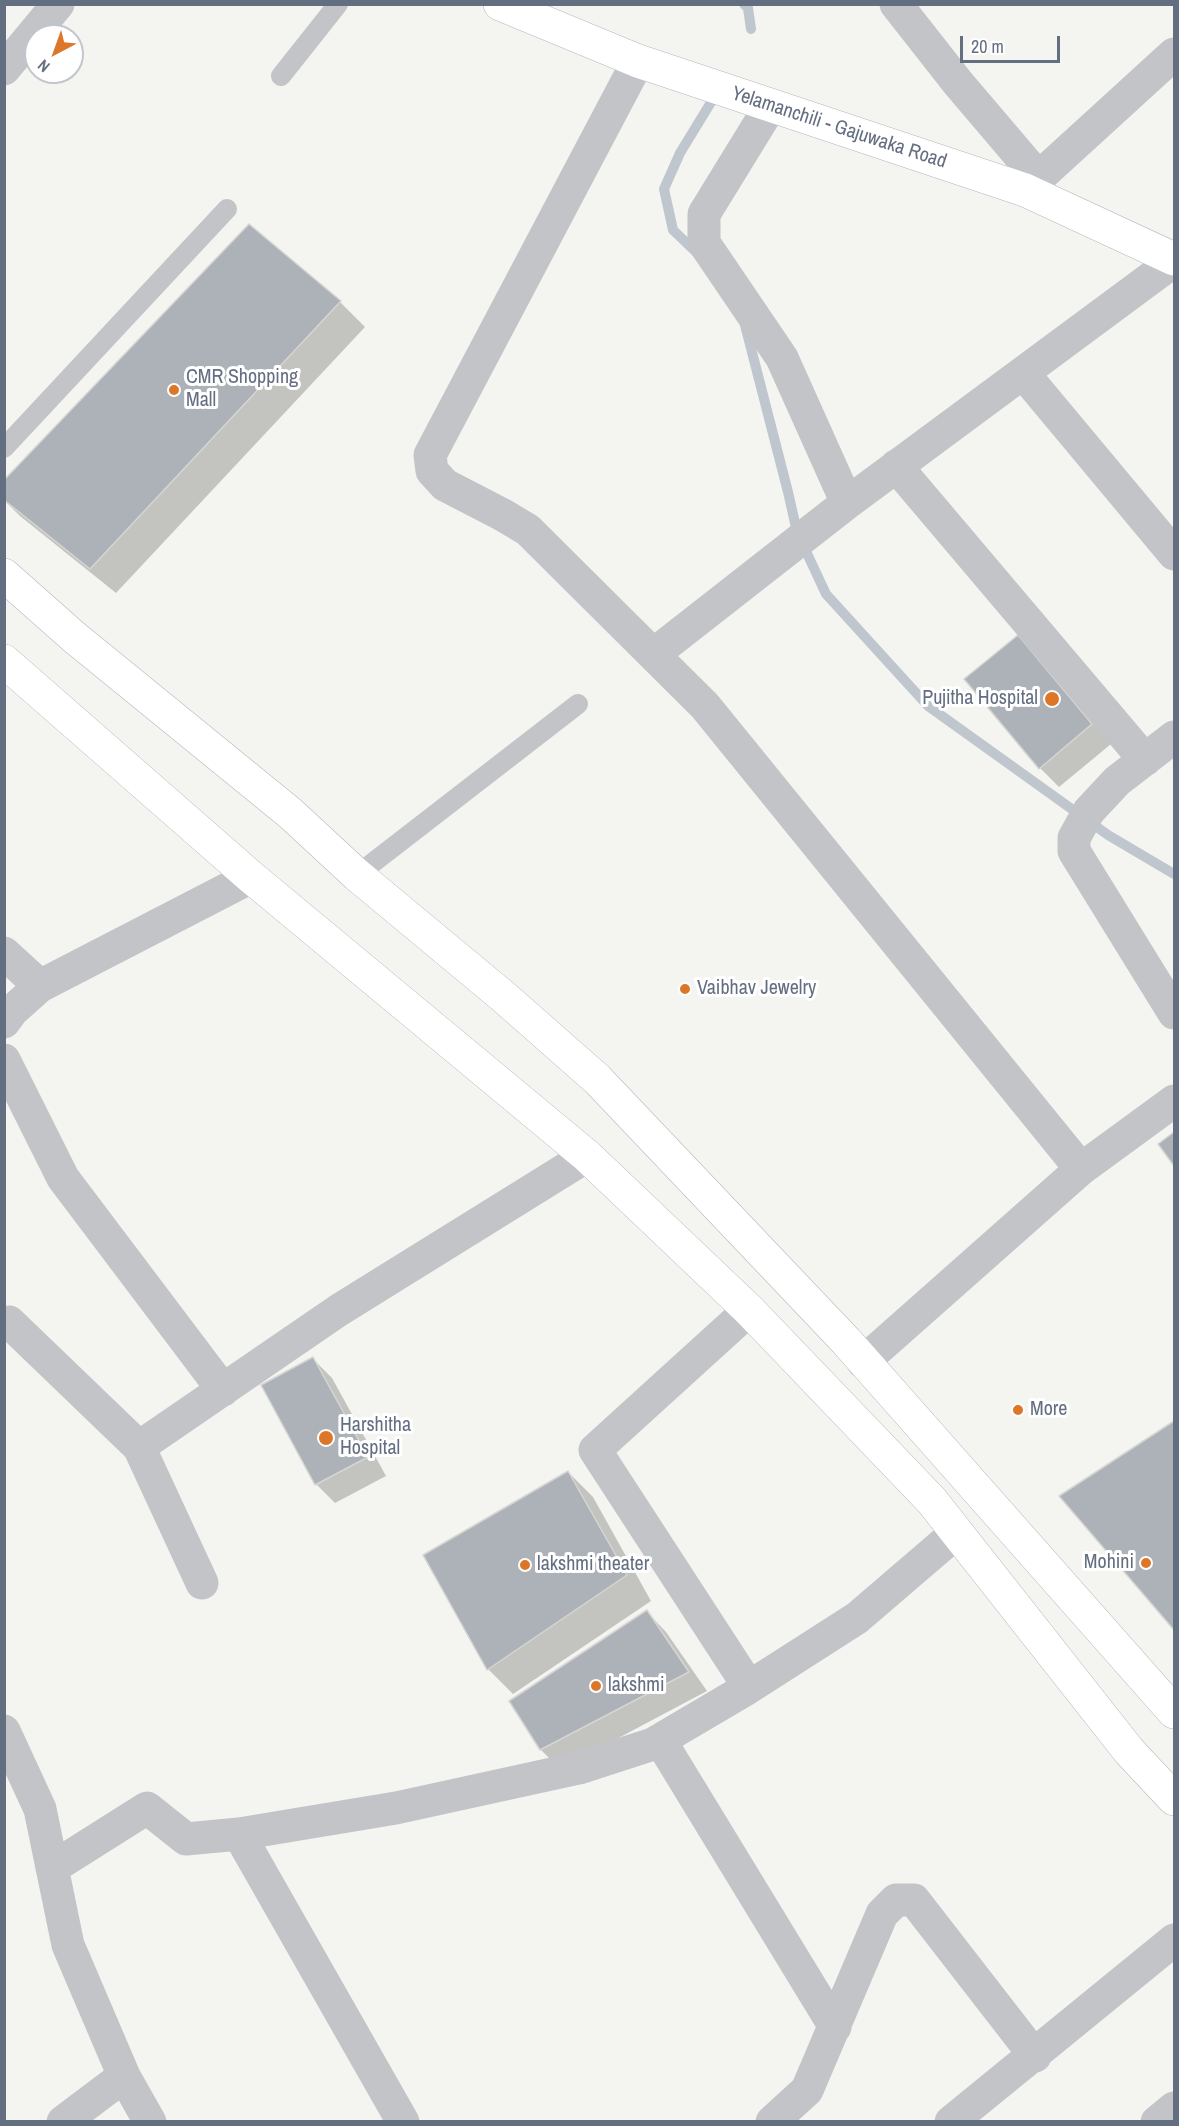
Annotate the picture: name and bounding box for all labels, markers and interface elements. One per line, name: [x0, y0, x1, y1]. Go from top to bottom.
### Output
north arrow: [24, 24, 84, 84]
scale bar: [963, 24, 1064, 62]
text: 20 m: [971, 34, 1004, 59]
text: N: [33, 55, 54, 77]
street label: Yelamanchili - Gajuwaka Road: [728, 82, 950, 174]
place label: CMR Shopping Mall: [186, 366, 298, 413]
marker: CMR Shopping Mall: [167, 383, 181, 397]
place label: Pujitha Hospital: [922, 687, 1038, 711]
marker: Pujitha Hospital: [1043, 690, 1061, 708]
place label: Vaibhav Jewelry: [697, 977, 816, 1001]
marker: Vaibhav Jewelry: [678, 982, 692, 996]
place label: More: [1030, 1398, 1067, 1422]
marker: More: [1011, 1403, 1025, 1417]
place label: Harshitha Hospital: [340, 1414, 411, 1461]
marker: Harshitha Hospital: [317, 1429, 335, 1447]
place label: Mohini: [1084, 1551, 1134, 1575]
place label: lakshmi theater: [537, 1553, 649, 1577]
marker: Mohini: [1139, 1556, 1153, 1570]
marker: lakshmi theater: [518, 1558, 532, 1572]
place label: lakshmi: [608, 1674, 664, 1698]
marker: lakshmi: [589, 1679, 603, 1693]

